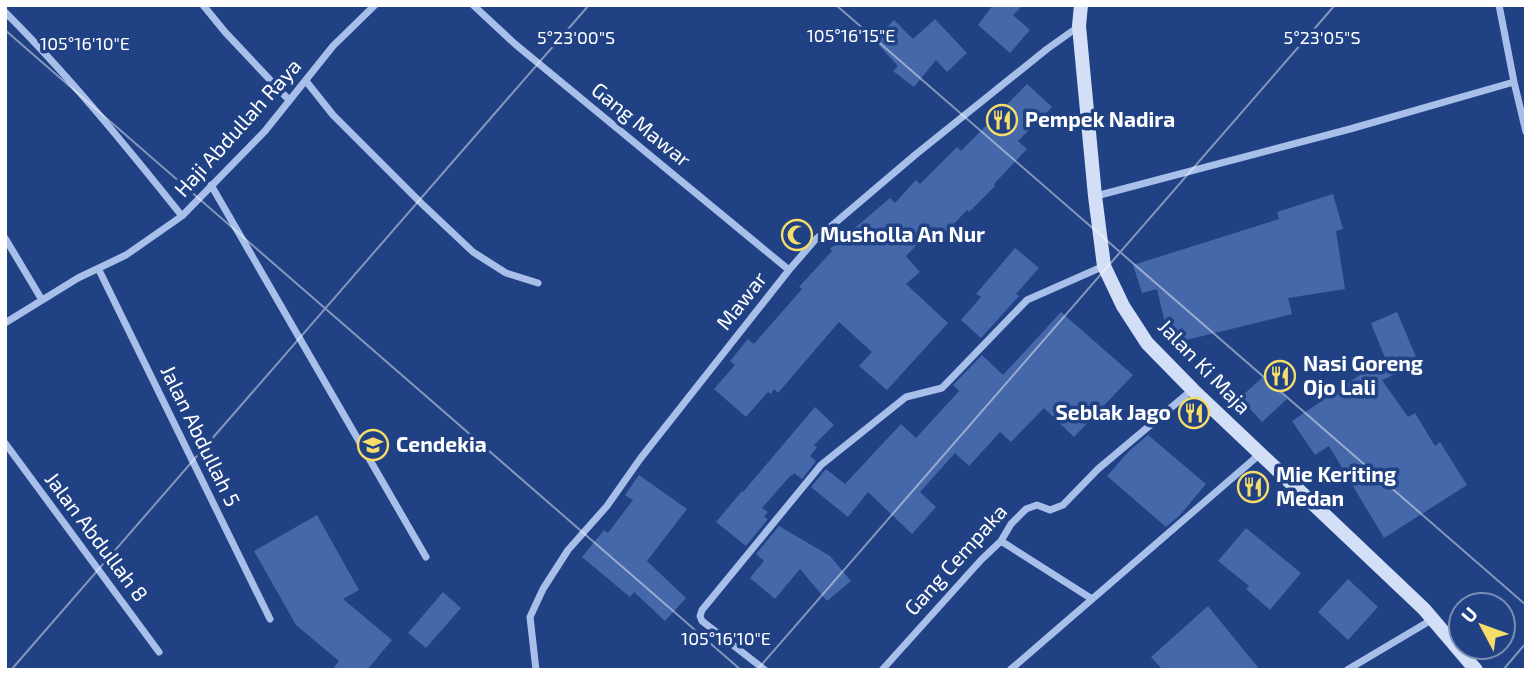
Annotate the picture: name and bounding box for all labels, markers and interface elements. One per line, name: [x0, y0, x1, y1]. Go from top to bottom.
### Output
text: 105°16'15"E: [807, 24, 895, 46]
text: 5°23'00"S: [537, 26, 615, 48]
text: 5°23'05"S: [1283, 26, 1361, 48]
text: 105°16'10"E: [40, 32, 130, 54]
street label: Haji Abdullah Raya: [168, 53, 306, 202]
street label: Gang Mawar: [587, 76, 697, 172]
restaurant icon: Pempek Nadira: [985, 103, 1019, 137]
place label: Pempek Nadira: [1025, 106, 1175, 131]
mosque icon: Musholla An Nur: [780, 218, 814, 252]
place label: Musholla An Nur: [820, 221, 985, 246]
street label: Mawar: [710, 265, 772, 334]
street label: Jalan Ki Maja: [1153, 313, 1257, 419]
place label: Nasi Goreng Ojo Lali: [1303, 350, 1423, 399]
restaurant icon: Nasi Goreng Ojo Lali: [1263, 359, 1297, 393]
street label: Jalan Abdullah 5: [156, 361, 246, 510]
restaurant icon: Seblak Jago: [1177, 396, 1211, 430]
place label: Seblak Jago: [1056, 399, 1171, 424]
school or university icon: Cendekia: [356, 428, 390, 462]
place label: Cendekia: [396, 431, 487, 456]
place label: Mie Keriting Medan: [1276, 461, 1396, 510]
street label: Jalan Abdullah 8: [40, 466, 154, 606]
restaurant icon: Mie Keriting Medan: [1236, 470, 1270, 504]
street label: Gang Cempaka: [898, 498, 1011, 620]
north arrow: [1447, 591, 1517, 661]
text: U: [1456, 602, 1482, 627]
text: 105°16'10"E: [681, 627, 771, 649]

